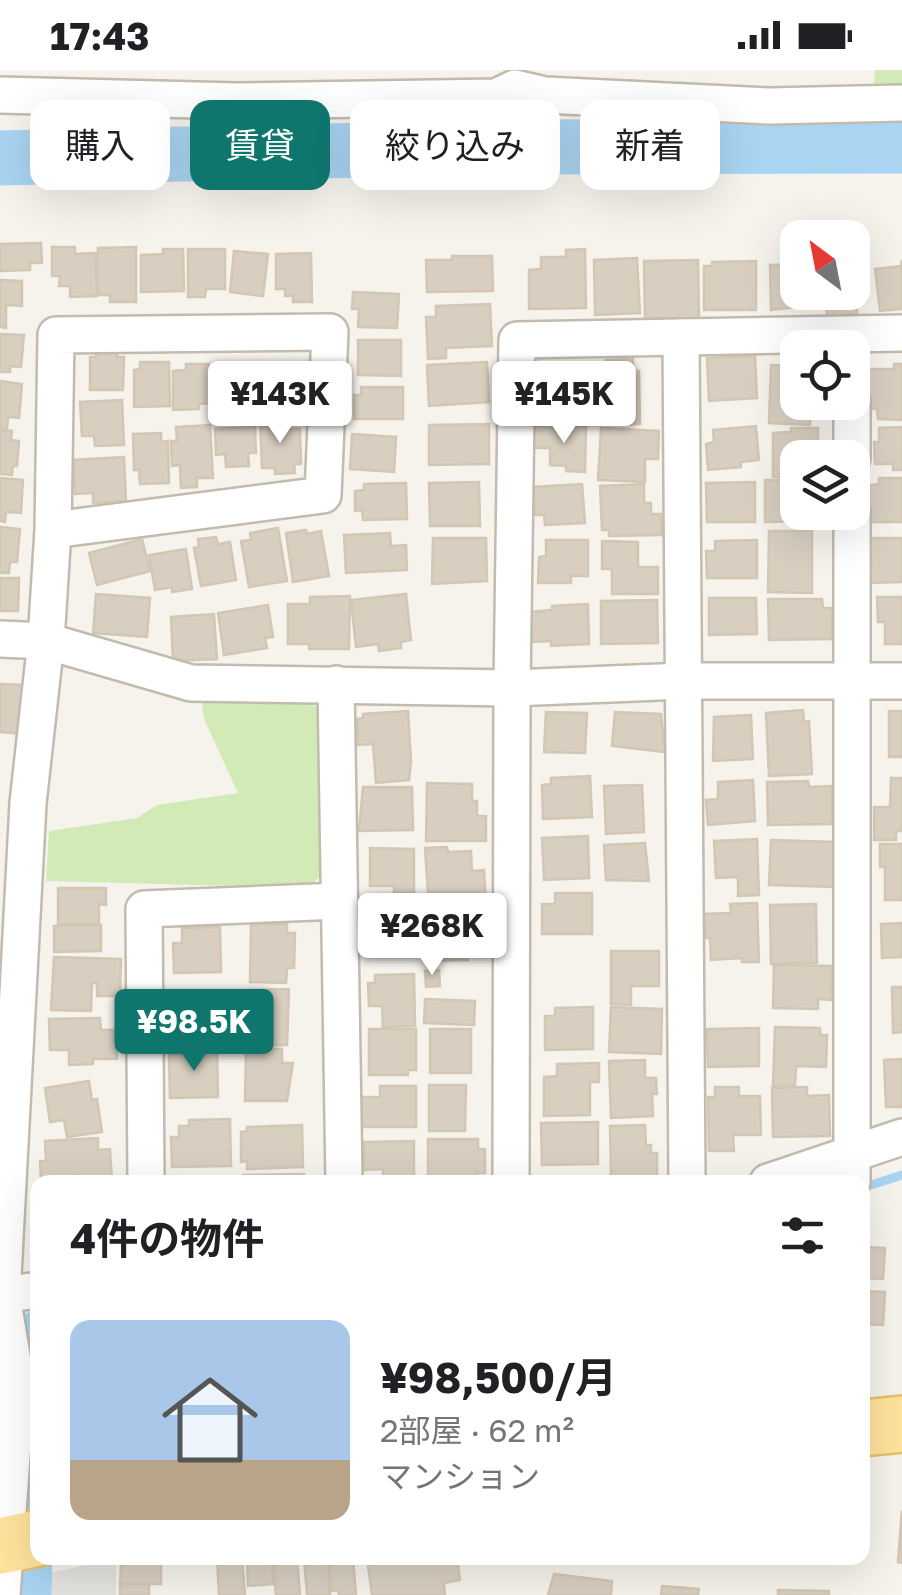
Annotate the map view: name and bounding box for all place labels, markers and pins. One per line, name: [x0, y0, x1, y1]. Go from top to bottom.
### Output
pin: ¥143K: [210, 361, 350, 446]
pin: ¥145K: [494, 361, 634, 446]
pin: ¥268K: [362, 893, 502, 978]
pin: ¥98.5K: [113, 989, 275, 1074]

